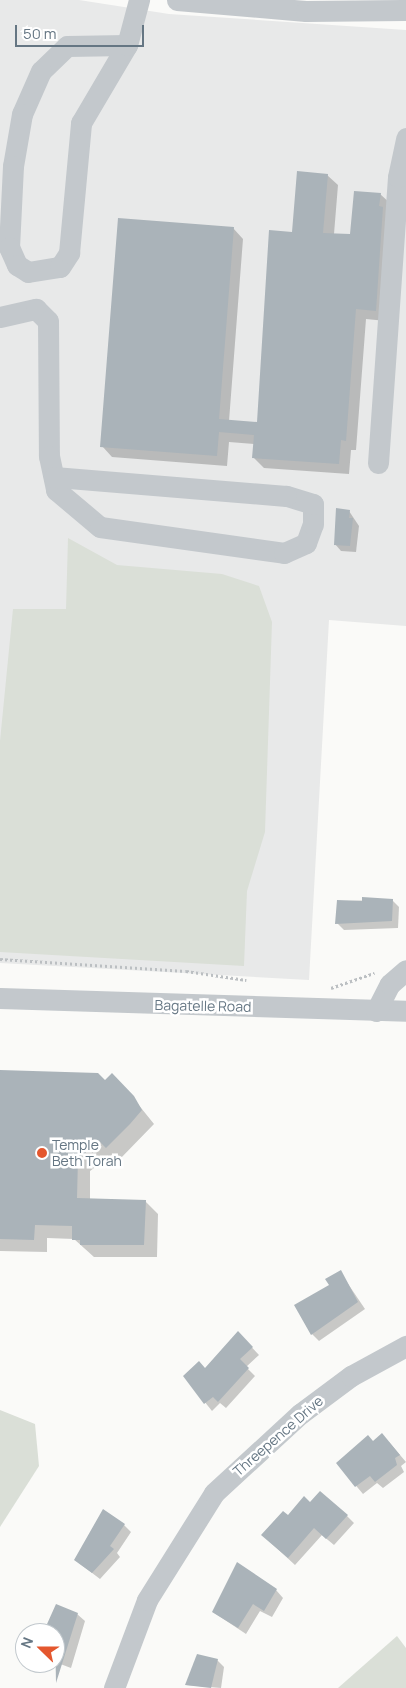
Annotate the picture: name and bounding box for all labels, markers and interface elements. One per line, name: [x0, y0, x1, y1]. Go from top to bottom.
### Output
scale bar: [18, 15, 146, 47]
text: 50 m: [23, 23, 57, 44]
street label: Bagatelle Road: [155, 997, 251, 1015]
place label: Temple Beth Torah: [52, 1137, 122, 1170]
marker: Temple Beth Torah: [36, 1147, 48, 1159]
street label: Threepence Drive: [230, 1392, 326, 1480]
north arrow: [15, 1623, 65, 1673]
text: N: [16, 1634, 37, 1651]

